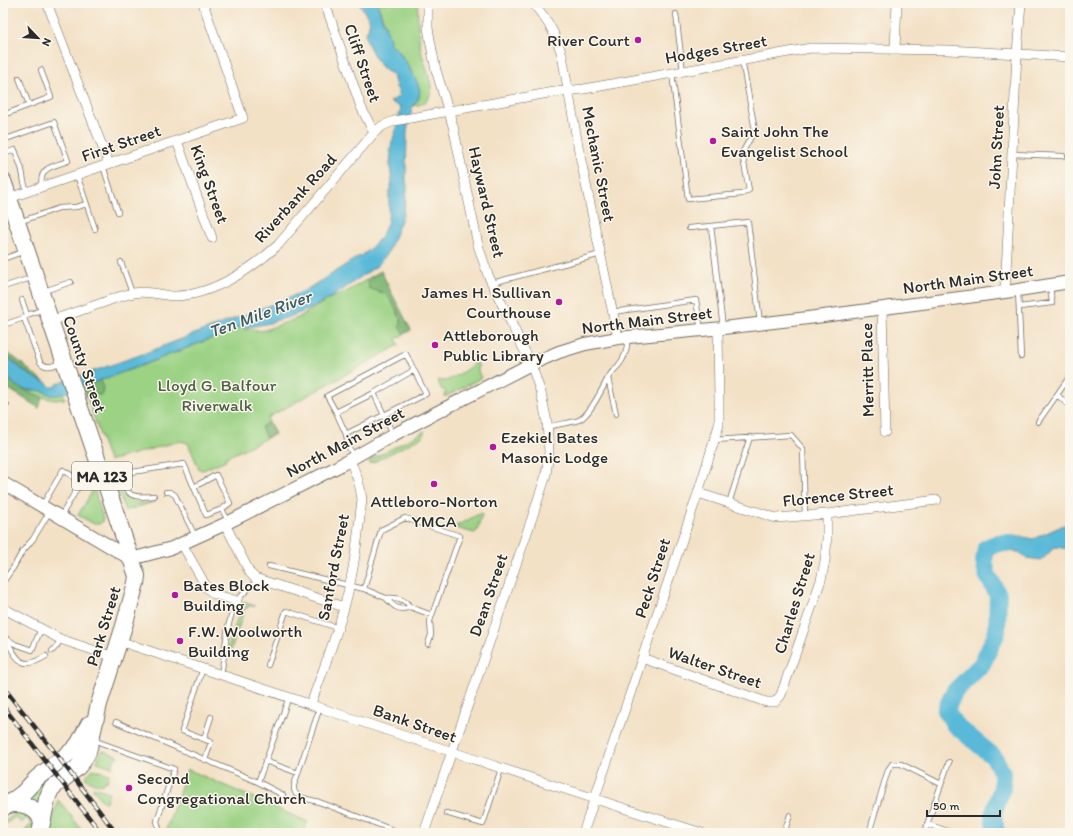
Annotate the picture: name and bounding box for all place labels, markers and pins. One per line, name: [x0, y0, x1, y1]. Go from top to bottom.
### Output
place label: River Court: [547, 30, 630, 50]
marker: River Court: [633, 35, 643, 45]
place label: Saint John The Evangelist School: [721, 121, 848, 161]
marker: Saint John The Evangelist School: [708, 136, 718, 146]
place label: James H. Sullivan Courthouse: [421, 282, 551, 322]
marker: James H. Sullivan Courthouse: [554, 297, 564, 307]
place label: Attleborough Public Library: [443, 325, 544, 365]
marker: Attleborough Public Library: [430, 340, 440, 350]
place label: Ezekiel Bates Masonic Lodge: [501, 427, 608, 467]
marker: Ezekiel Bates Masonic Lodge: [488, 442, 498, 452]
marker: Attleboro-Norton YMCA: [429, 479, 439, 489]
place label: Attleboro-Norton YMCA: [370, 491, 498, 531]
place label: Bates Block Building: [183, 575, 270, 615]
marker: Bates Block Building: [170, 590, 180, 600]
place label: F.W. Woolworth Building: [188, 621, 302, 661]
marker: F.W. Woolworth Building: [175, 636, 185, 646]
place label: Second Congregational Church: [137, 768, 306, 808]
marker: Second Congregational Church: [124, 783, 134, 793]

